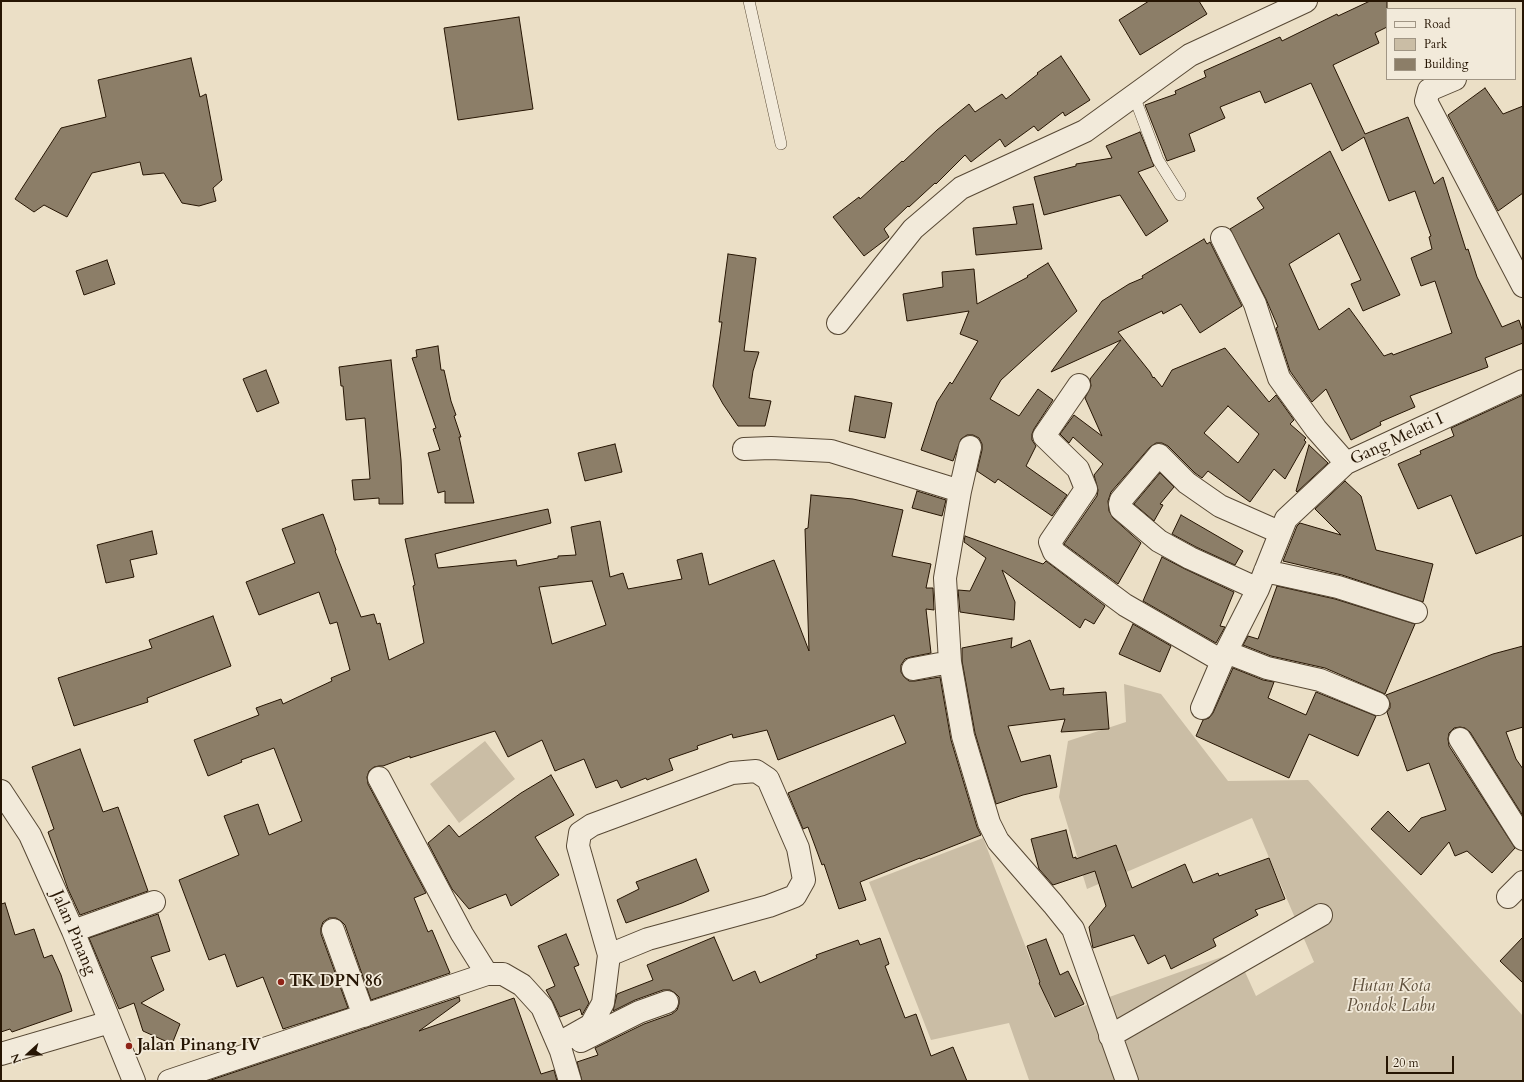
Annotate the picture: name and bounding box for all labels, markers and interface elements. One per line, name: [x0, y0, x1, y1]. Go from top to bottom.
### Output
legend: [1386, 8, 1516, 80]
text: Road: [1424, 16, 1450, 32]
text: Park: [1424, 36, 1447, 52]
text: Building: [1424, 56, 1468, 72]
street label: Gang Melati I: [1347, 410, 1447, 470]
street label: Jalan Pinang: [46, 888, 100, 978]
place label: TK DPN 86: [289, 972, 382, 992]
marker: TK DPN 86: [276, 977, 286, 987]
park label: Hutan Kota Pondok Labu: [1347, 977, 1435, 1017]
north arrow: [8, 1034, 48, 1074]
place label: Jalan Pinang IV: [137, 1036, 261, 1056]
marker: Jalan Pinang IV: [124, 1041, 134, 1051]
scale bar: [1388, 1048, 1456, 1074]
text: N: [8, 1051, 25, 1066]
text: 20 m: [1393, 1055, 1419, 1071]

